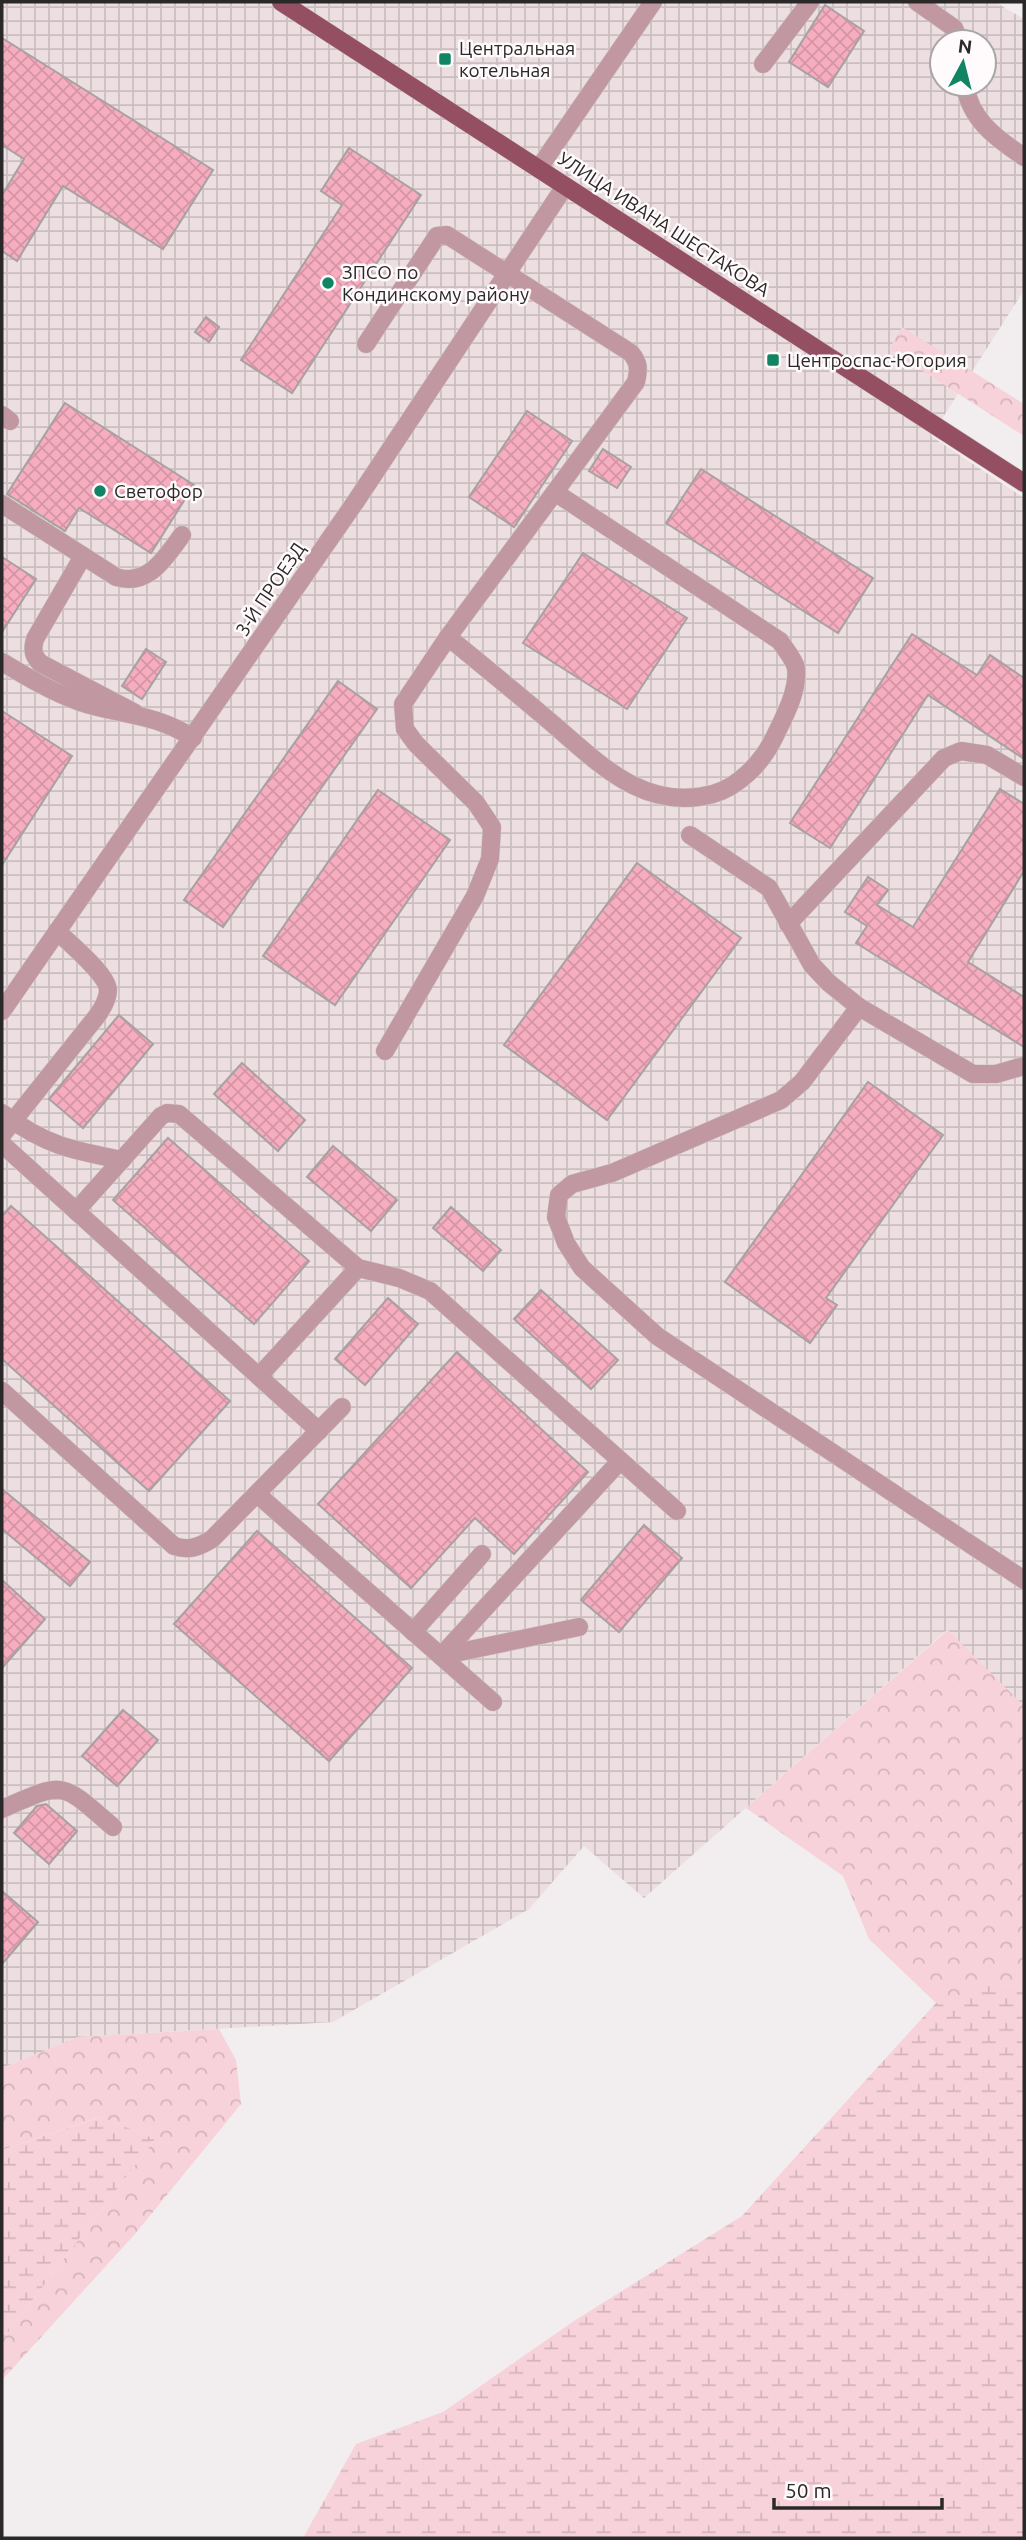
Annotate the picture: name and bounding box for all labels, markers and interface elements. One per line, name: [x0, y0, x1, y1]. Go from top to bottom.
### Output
north arrow: [928, 28, 998, 98]
text: N: [957, 34, 973, 58]
place label: Центральная котельная: [459, 37, 575, 81]
marker: Центральная котельная: [437, 51, 453, 67]
street label: УЛИЦА ИВАНА ШЕСТАКОВА: [554, 147, 775, 301]
place label: ЗПСО по Кондинскому району: [342, 261, 529, 305]
marker: ЗПСО по Кондинскому району: [320, 275, 336, 291]
place label: Центроспас-Югория: [787, 349, 967, 371]
marker: Центроспас-Югория: [765, 352, 781, 368]
place label: Светофор: [114, 480, 203, 502]
marker: Светофор: [92, 483, 108, 499]
street label: 3-Й ПРОЕЗД: [231, 538, 309, 640]
scale bar: [774, 2466, 942, 2510]
text: 50 m: [785, 2478, 832, 2502]

